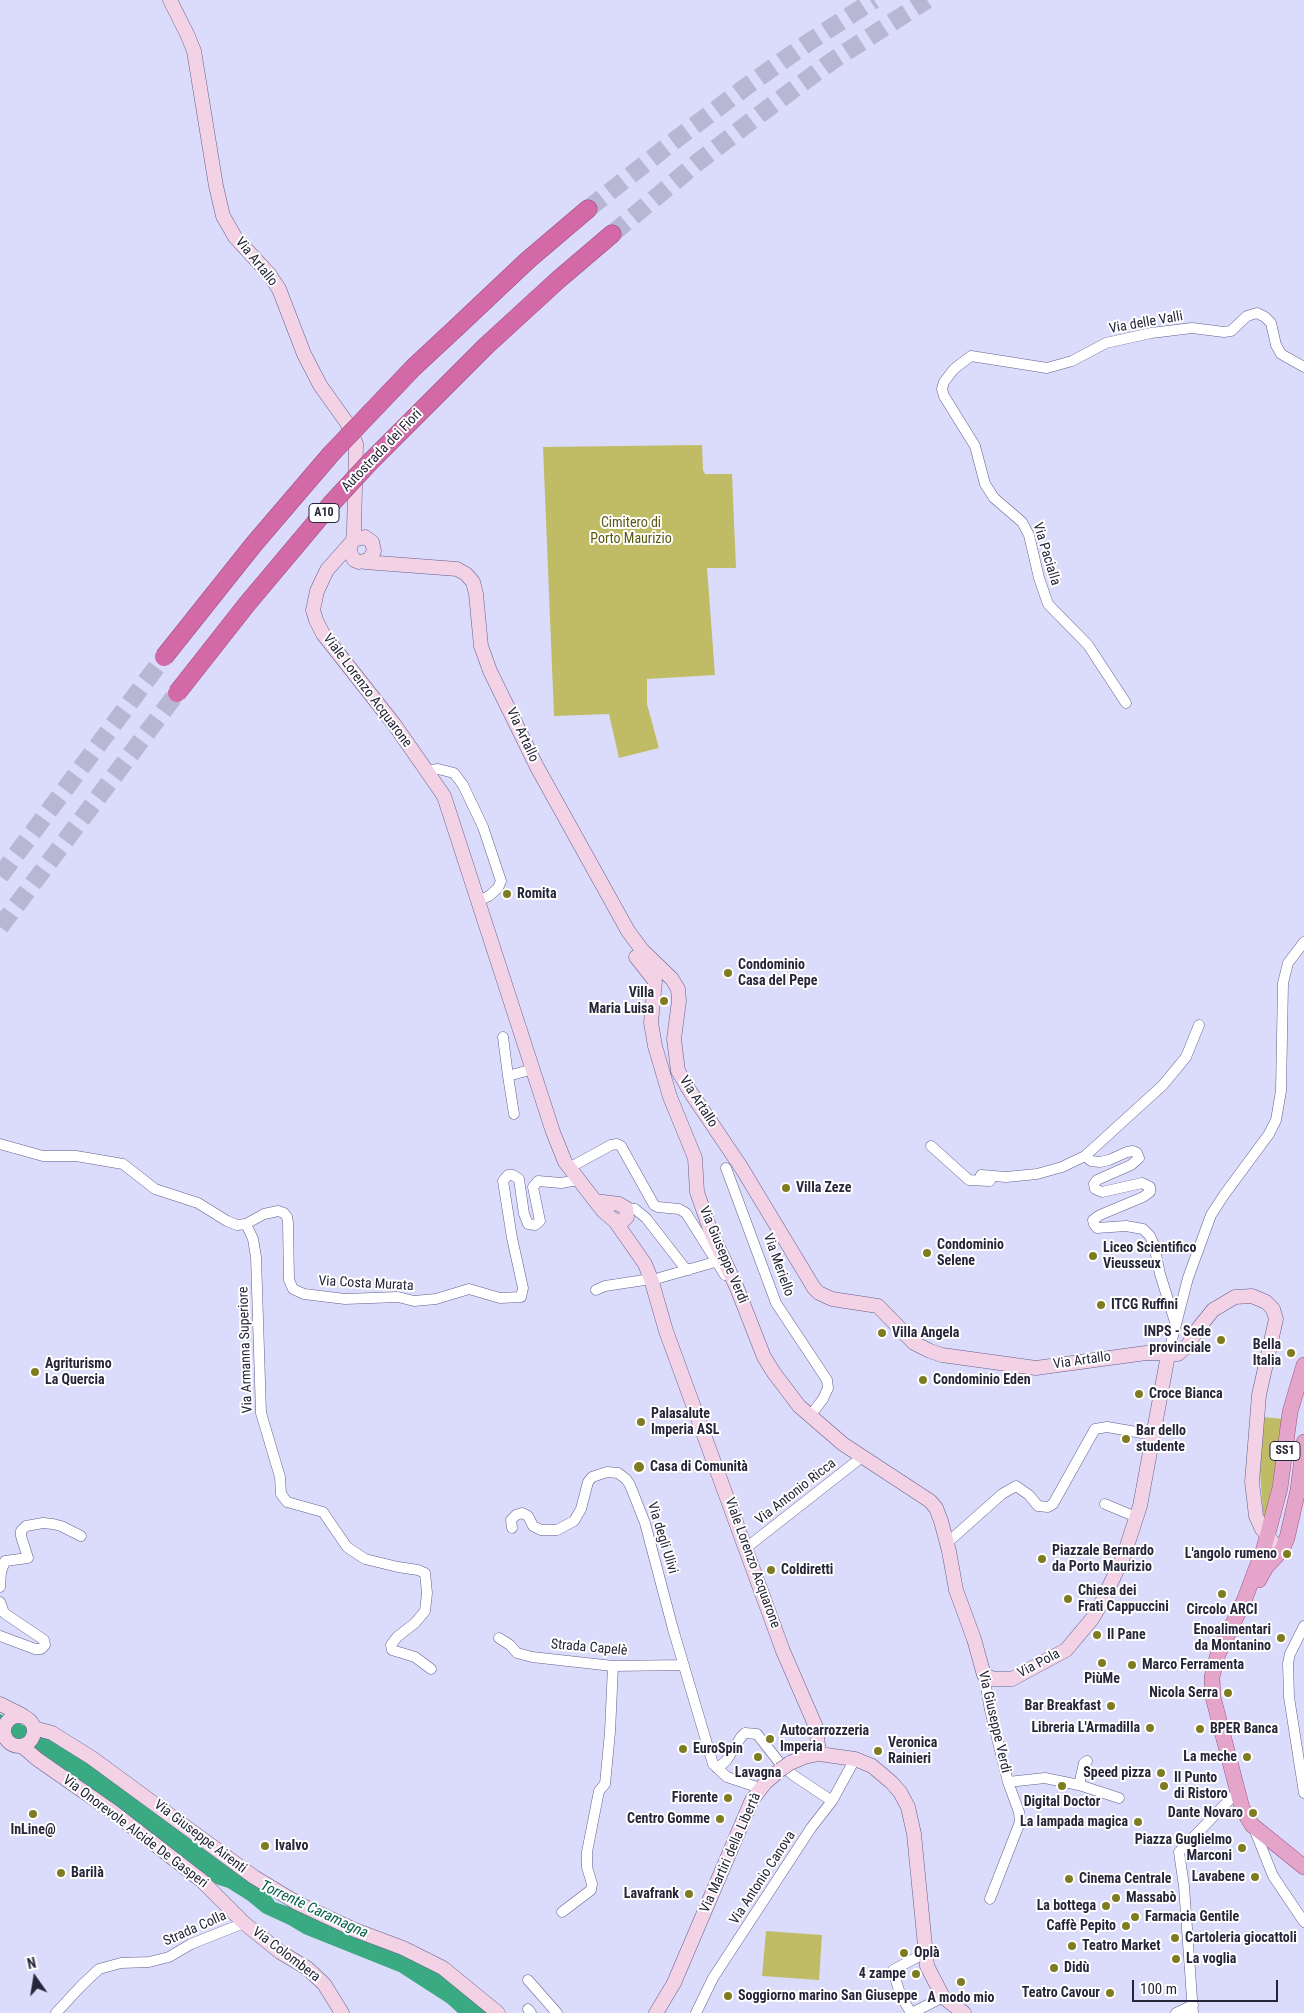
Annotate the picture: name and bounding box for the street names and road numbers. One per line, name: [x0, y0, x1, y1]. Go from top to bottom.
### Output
street label: Via Artallo: [231, 234, 281, 290]
street label: Via delle Valli: [1108, 308, 1184, 338]
street label: Autostrada dei Fiori: [338, 406, 426, 496]
road number: A10: [309, 503, 339, 522]
street label: Via Pacialla: [1028, 521, 1064, 587]
street label: Viale Lorenzo Acquarone: [319, 631, 415, 751]
street label: Via Artallo: [502, 705, 542, 765]
street label: Via Artallo: [675, 1073, 721, 1131]
street label: Via Giuseppe Verdi: [695, 1204, 751, 1306]
street label: Via Meriello: [759, 1231, 797, 1299]
street label: Via Costa Murata: [318, 1273, 414, 1295]
street label: Via Armanna Superiore: [235, 1286, 257, 1414]
street label: Via Artallo: [1052, 1349, 1112, 1373]
road number: SS1: [1270, 1442, 1300, 1460]
street label: Via Antonio Ricca: [752, 1455, 840, 1529]
street label: Viale Lorenzo Acquarone: [721, 1495, 783, 1631]
street label: Via degli Ulivi: [643, 1500, 681, 1576]
street label: Strada Capelè: [550, 1636, 628, 1660]
street label: Via Pola: [1015, 1646, 1063, 1682]
street label: Via Giuseppe Verdi: [974, 1669, 1014, 1775]
street label: Via Onorevole Alcide De Gasperi: [59, 1772, 211, 1892]
street label: Via Martiri della Libertà: [697, 1790, 765, 1916]
street label: Via Giuseppe Airenti: [150, 1797, 250, 1877]
street label: Via Antonio Canova: [727, 1828, 799, 1928]
street label: Strada Colla: [161, 1908, 229, 1950]
street label: Via Colombera: [249, 1924, 323, 1986]

